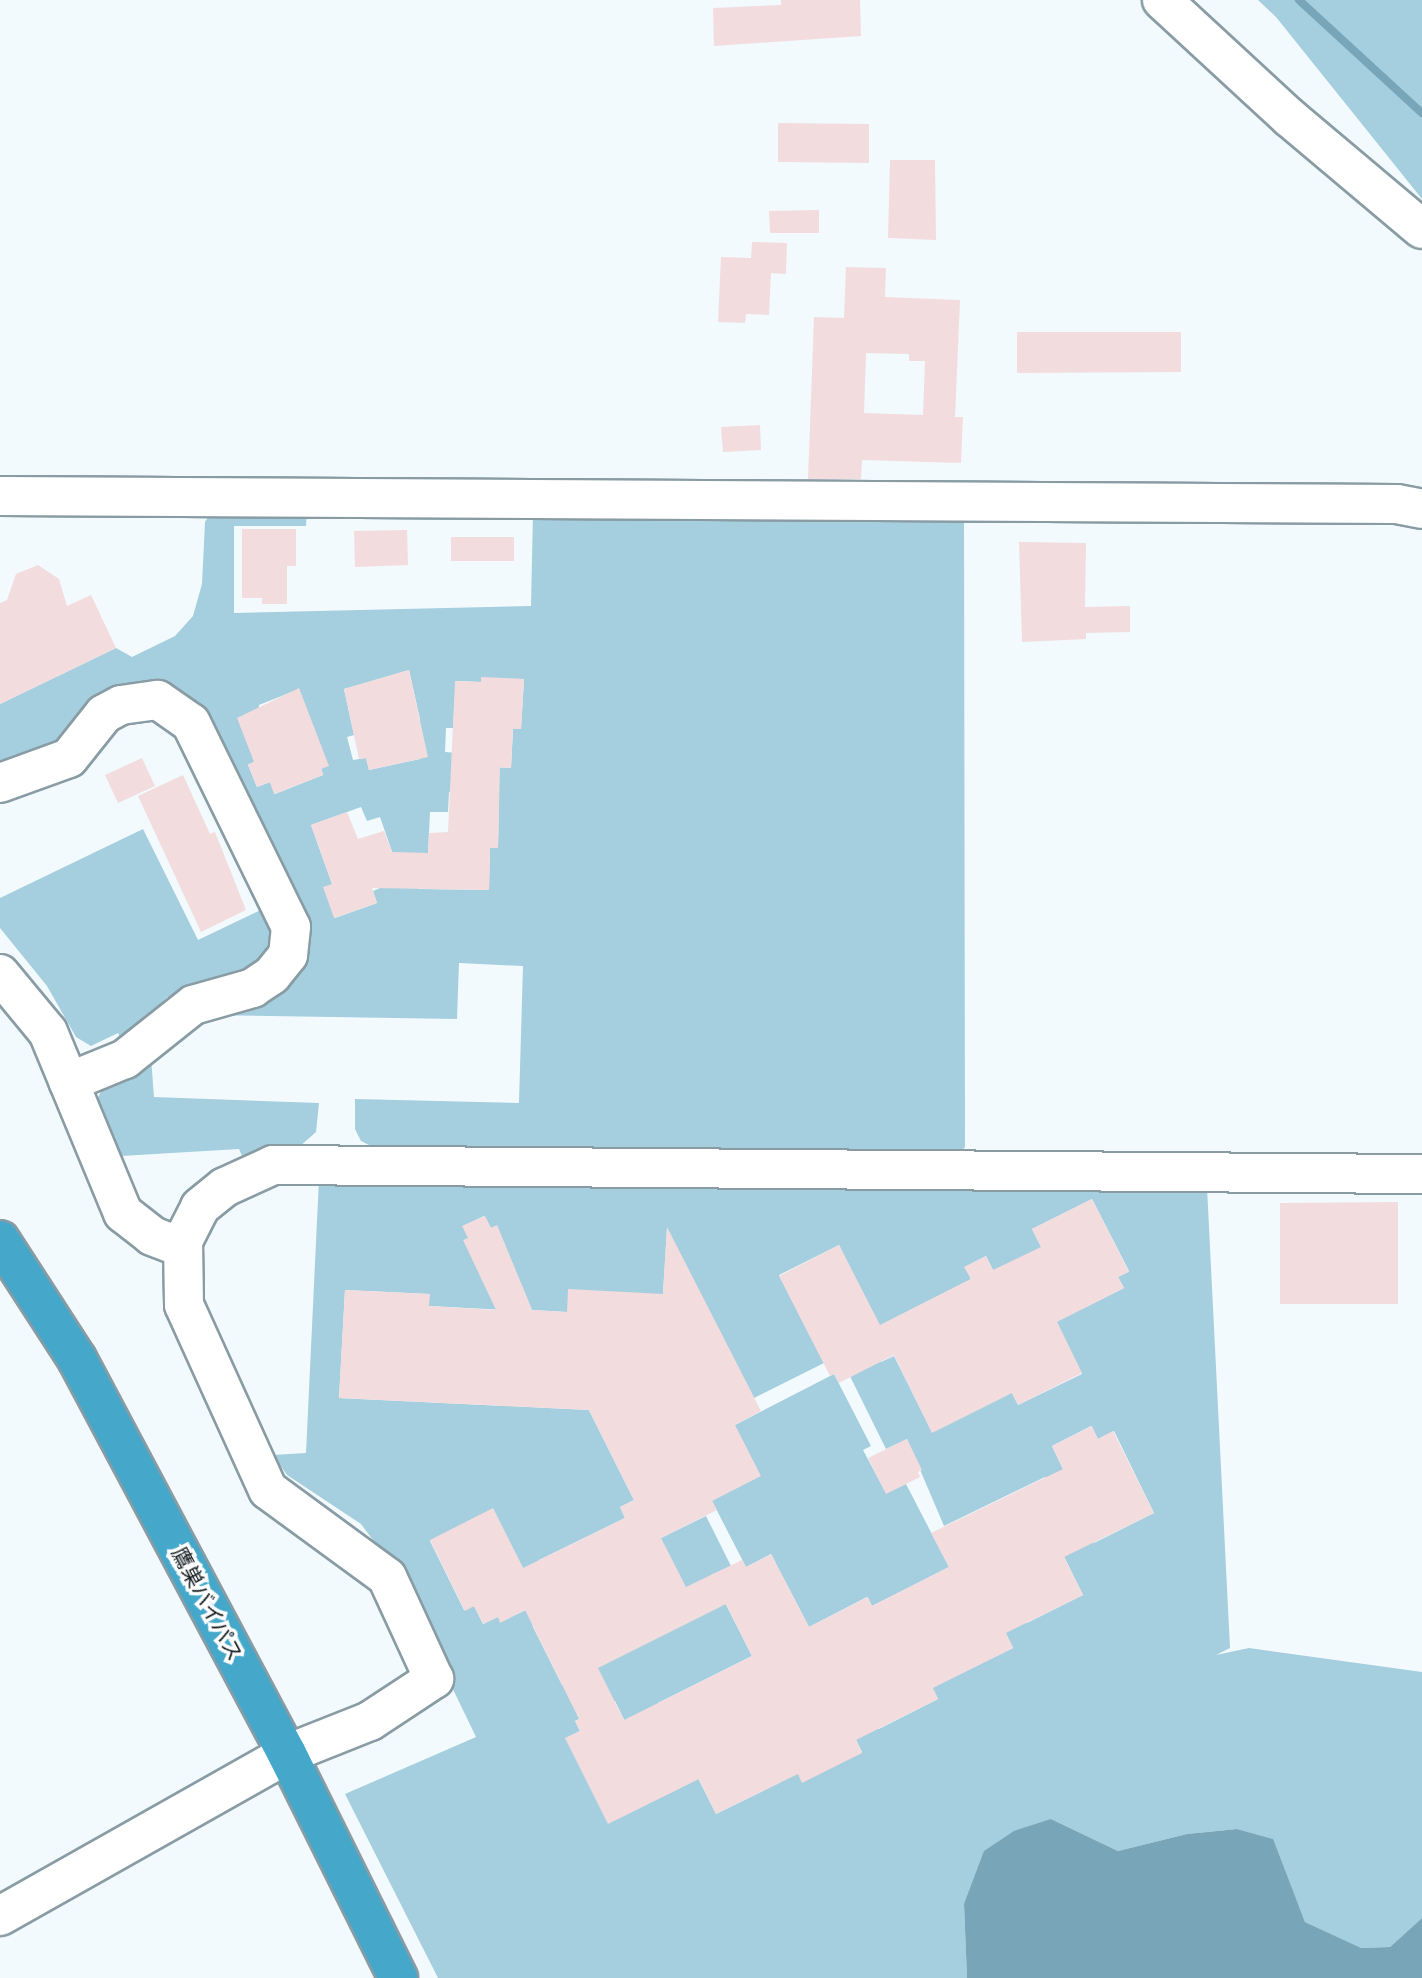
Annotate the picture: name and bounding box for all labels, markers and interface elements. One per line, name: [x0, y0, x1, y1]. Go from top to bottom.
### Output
street label: 鷹巣バイパス: [166, 1542, 248, 1666]

